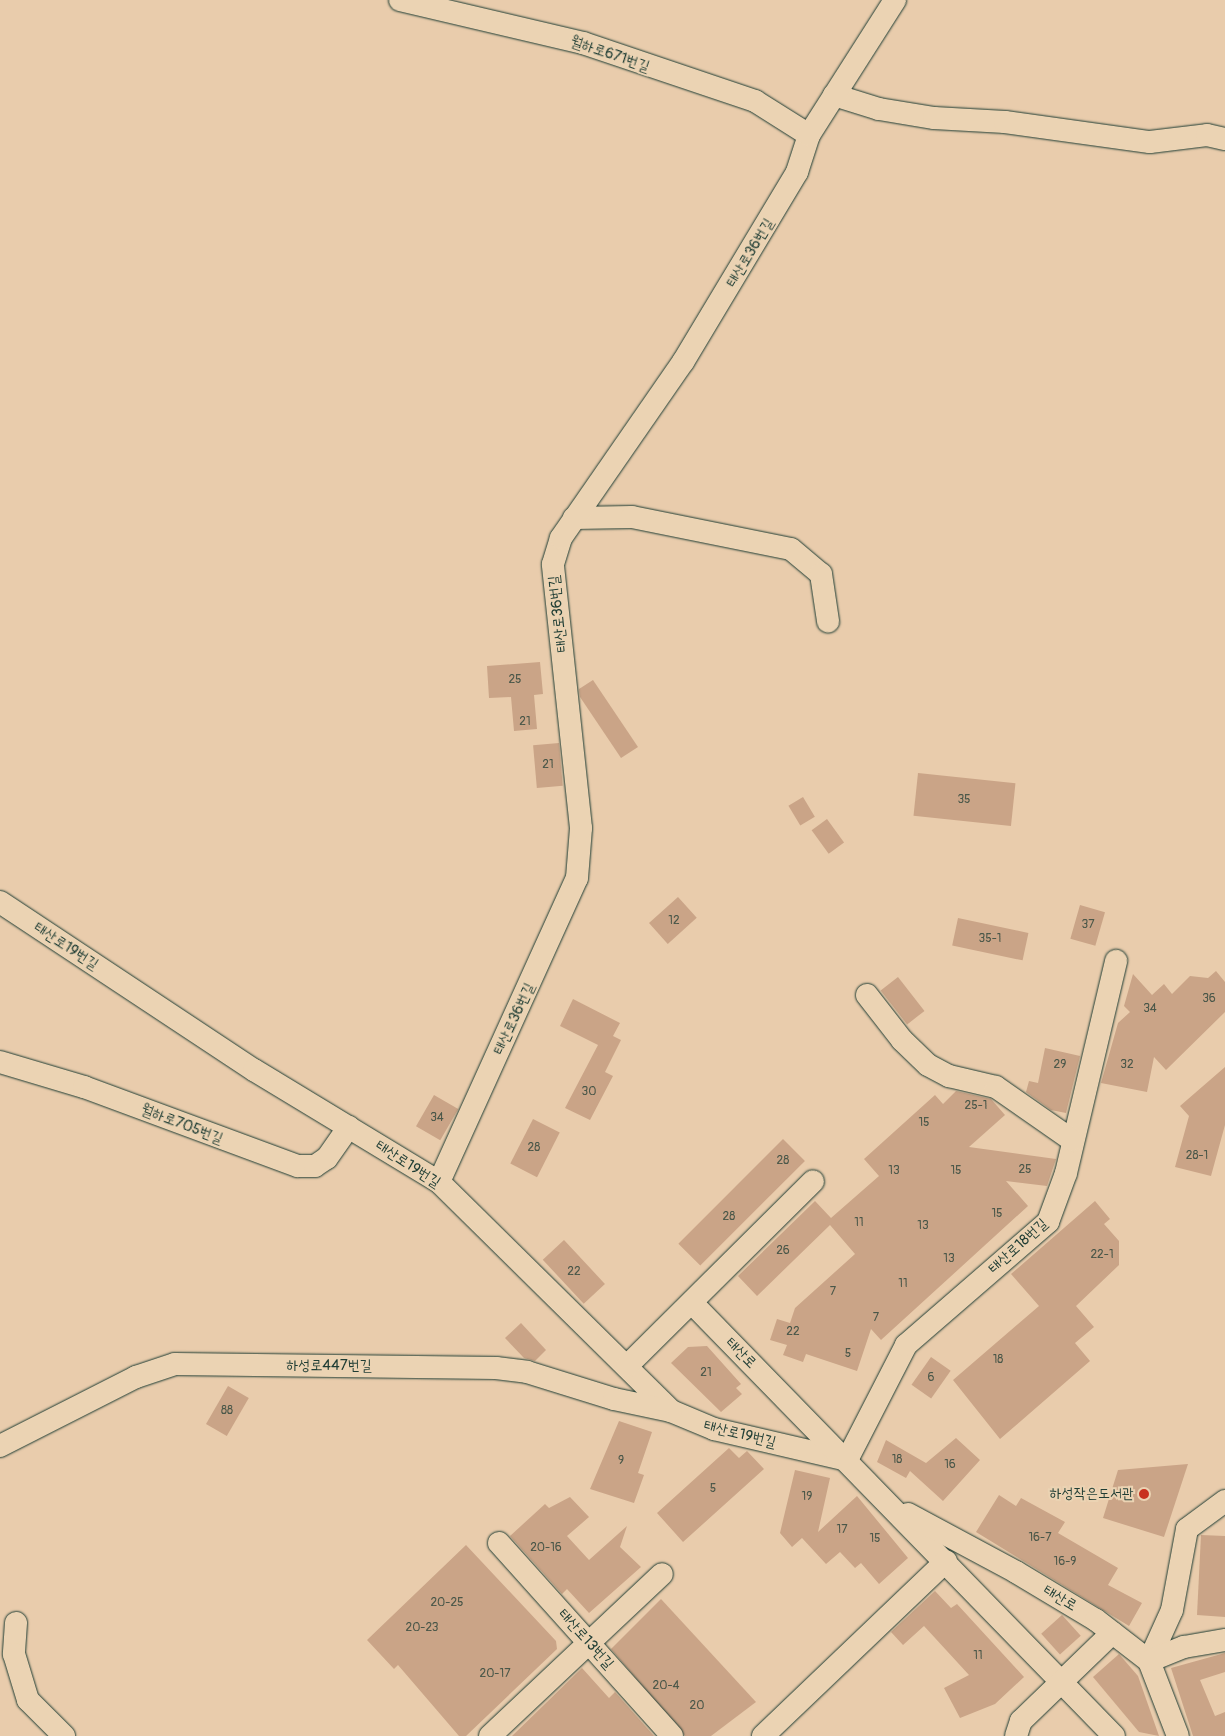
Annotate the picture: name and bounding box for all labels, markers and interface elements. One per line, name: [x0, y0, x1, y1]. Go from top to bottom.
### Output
street label: 월하로671번길: [568, 32, 652, 76]
street label: 태산로36번길: [722, 215, 778, 291]
street label: 태산로36번길: [545, 575, 571, 653]
house number: 25: [508, 673, 522, 687]
house number: 21: [519, 715, 531, 729]
house number: 21: [542, 758, 554, 772]
house number: 35: [957, 793, 971, 807]
house number: 12: [668, 914, 680, 928]
street label: 태산로19번길: [30, 918, 102, 974]
house number: 37: [1081, 918, 1095, 932]
house number: 35-1: [978, 932, 1002, 946]
street label: 태산로36번길: [489, 980, 539, 1058]
house number: 36: [1202, 992, 1216, 1006]
house number: 34: [1143, 1002, 1157, 1016]
house number: 29: [1054, 1058, 1066, 1072]
house number: 32: [1120, 1058, 1134, 1072]
house number: 30: [582, 1085, 596, 1099]
house number: 25-1: [964, 1099, 988, 1113]
street label: 월하로705번길: [138, 1100, 226, 1148]
house number: 34: [430, 1111, 444, 1125]
house number: 15: [918, 1116, 930, 1130]
street label: 태산로19번길: [372, 1136, 444, 1192]
house number: 28: [528, 1141, 540, 1155]
house number: 28-1: [1186, 1149, 1208, 1163]
house number: 28: [777, 1154, 789, 1168]
house number: 25: [1018, 1163, 1032, 1177]
house number: 13: [888, 1164, 900, 1178]
house number: 15: [950, 1164, 962, 1178]
house number: 15: [991, 1207, 1003, 1221]
house number: 28: [723, 1210, 735, 1224]
street label: 태산로18번길: [985, 1215, 1051, 1277]
house number: 11: [854, 1216, 864, 1230]
house number: 13: [917, 1219, 929, 1233]
house number: 26: [776, 1244, 790, 1258]
house number: 22-1: [1090, 1248, 1114, 1262]
house number: 13: [943, 1252, 955, 1266]
house number: 22: [567, 1265, 581, 1279]
house number: 11: [898, 1277, 908, 1291]
house number: 7: [830, 1285, 836, 1299]
house number: 7: [873, 1311, 879, 1325]
house number: 22: [786, 1325, 800, 1339]
street label: 태산로: [722, 1334, 760, 1372]
house number: 5: [845, 1347, 851, 1361]
house number: 18: [993, 1353, 1003, 1367]
street label: 하성로447번길: [286, 1357, 372, 1375]
house number: 21: [700, 1366, 712, 1380]
house number: 6: [928, 1371, 934, 1385]
house number: 88: [221, 1404, 233, 1418]
street label: 태산로19번길: [702, 1416, 778, 1452]
house number: 18: [892, 1453, 902, 1467]
house number: 9: [618, 1454, 624, 1468]
house number: 16: [944, 1458, 956, 1472]
house number: 5: [710, 1482, 716, 1496]
place label: 하성작은도서관: [1050, 1485, 1134, 1503]
marker: 하성작은도서관: [1138, 1488, 1150, 1500]
house number: 19: [802, 1490, 812, 1504]
house number: 17: [836, 1523, 848, 1537]
house number: 16-7: [1028, 1531, 1052, 1545]
house number: 15: [869, 1532, 881, 1546]
house number: 20-16: [530, 1541, 562, 1555]
house number: 16-9: [1054, 1555, 1076, 1569]
street label: 태산로: [1040, 1581, 1080, 1615]
house number: 20-25: [430, 1596, 464, 1610]
street label: 태산로13번길: [554, 1605, 618, 1673]
house number: 20-23: [405, 1621, 439, 1635]
house number: 11: [973, 1649, 983, 1663]
house number: 20-17: [479, 1667, 511, 1681]
house number: 20-4: [653, 1679, 679, 1693]
house number: 20: [690, 1699, 704, 1713]

